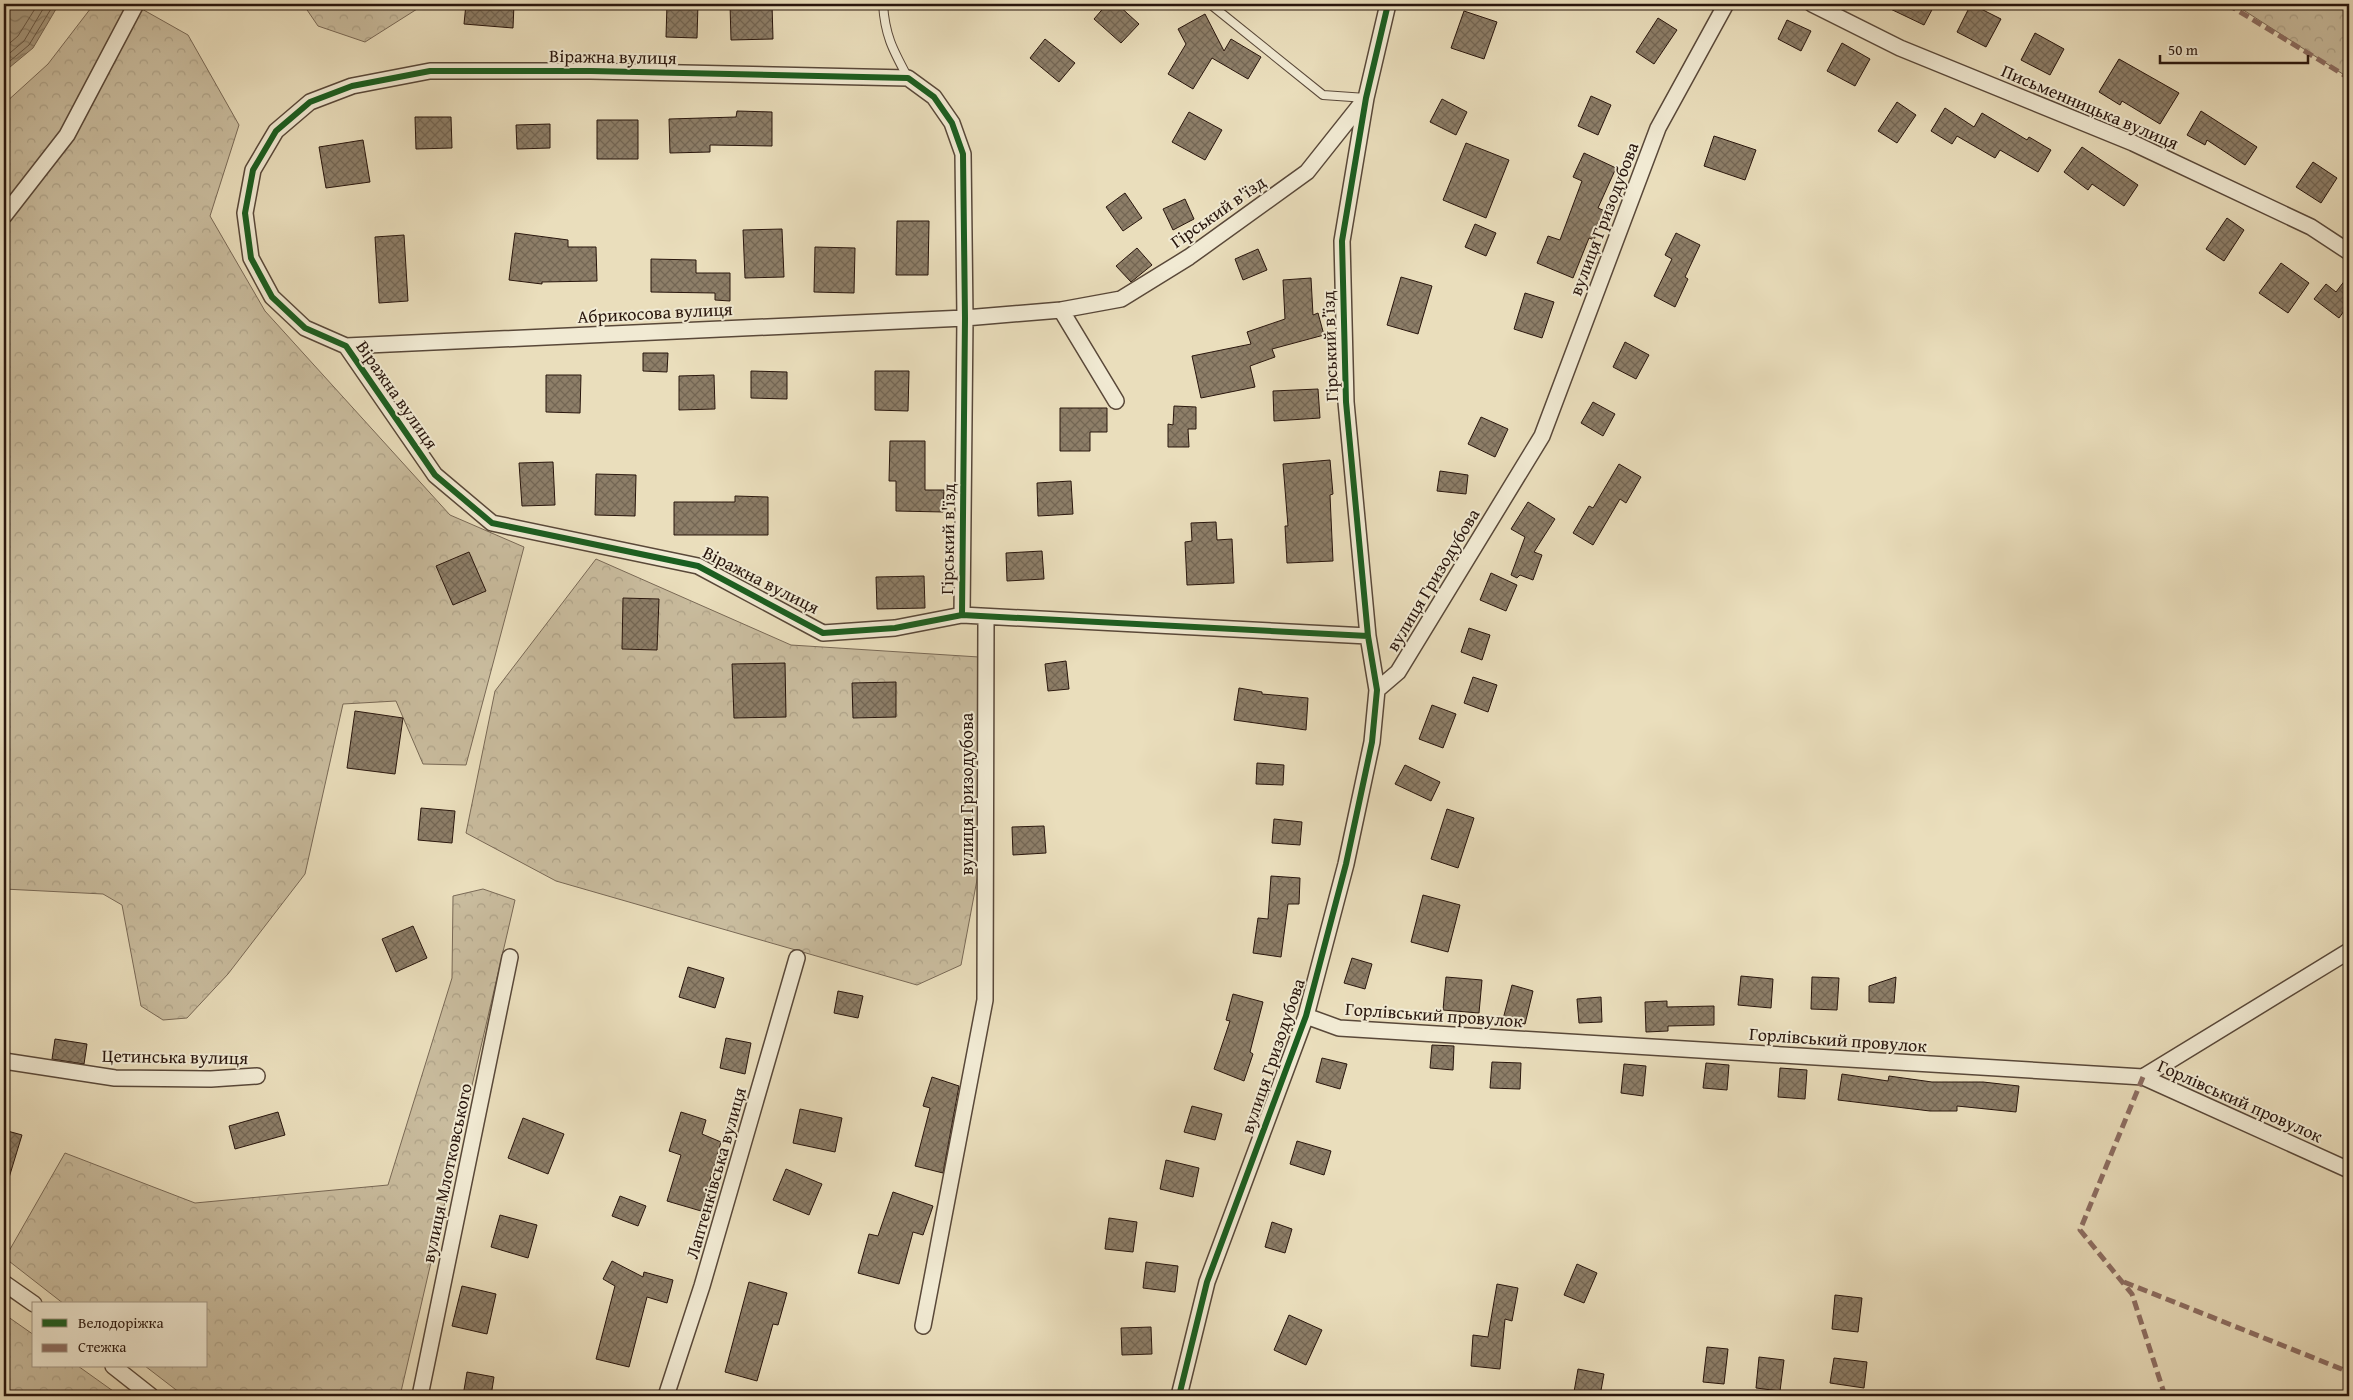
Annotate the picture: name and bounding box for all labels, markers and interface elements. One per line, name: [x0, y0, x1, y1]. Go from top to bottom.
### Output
scale bar: [2160, 32, 2308, 64]
text: 50 m: [2168, 39, 2199, 60]
street label: Віражна вулиця: [549, 42, 677, 71]
street label: Письменницька вулиця: [1997, 57, 2183, 156]
street label: вулиця Гризодубова: [1562, 138, 1645, 300]
street label: Гірський в'їзд: [1164, 169, 1271, 255]
street label: Гірський в’їзд: [1314, 290, 1345, 402]
street label: Абрикосова вулиця: [577, 295, 733, 330]
street label: Віражна вулиця: [350, 335, 445, 455]
street label: Гірський в'їзд: [933, 483, 962, 595]
street label: вулиця Гризодубова: [1379, 503, 1486, 656]
street label: Віражна вулиця: [698, 539, 824, 621]
street label: вулиця Гризодубова: [953, 712, 980, 875]
street label: вулиця Гризодубова: [1233, 974, 1312, 1137]
street label: Горлівський провулок: [1344, 995, 1524, 1034]
street label: Горлівський провулок: [1748, 1020, 1928, 1059]
street label: Цетинська вулиця: [102, 1042, 248, 1071]
street label: Горлівський провулок: [2153, 1052, 2328, 1149]
street label: вулиця Млотковського: [414, 1081, 479, 1265]
street label: Лаптенківська вулиця: [678, 1084, 753, 1262]
legend: [32, 1302, 208, 1368]
text: Велодоріжка: [78, 1312, 164, 1333]
text: Стежка: [78, 1336, 127, 1357]

